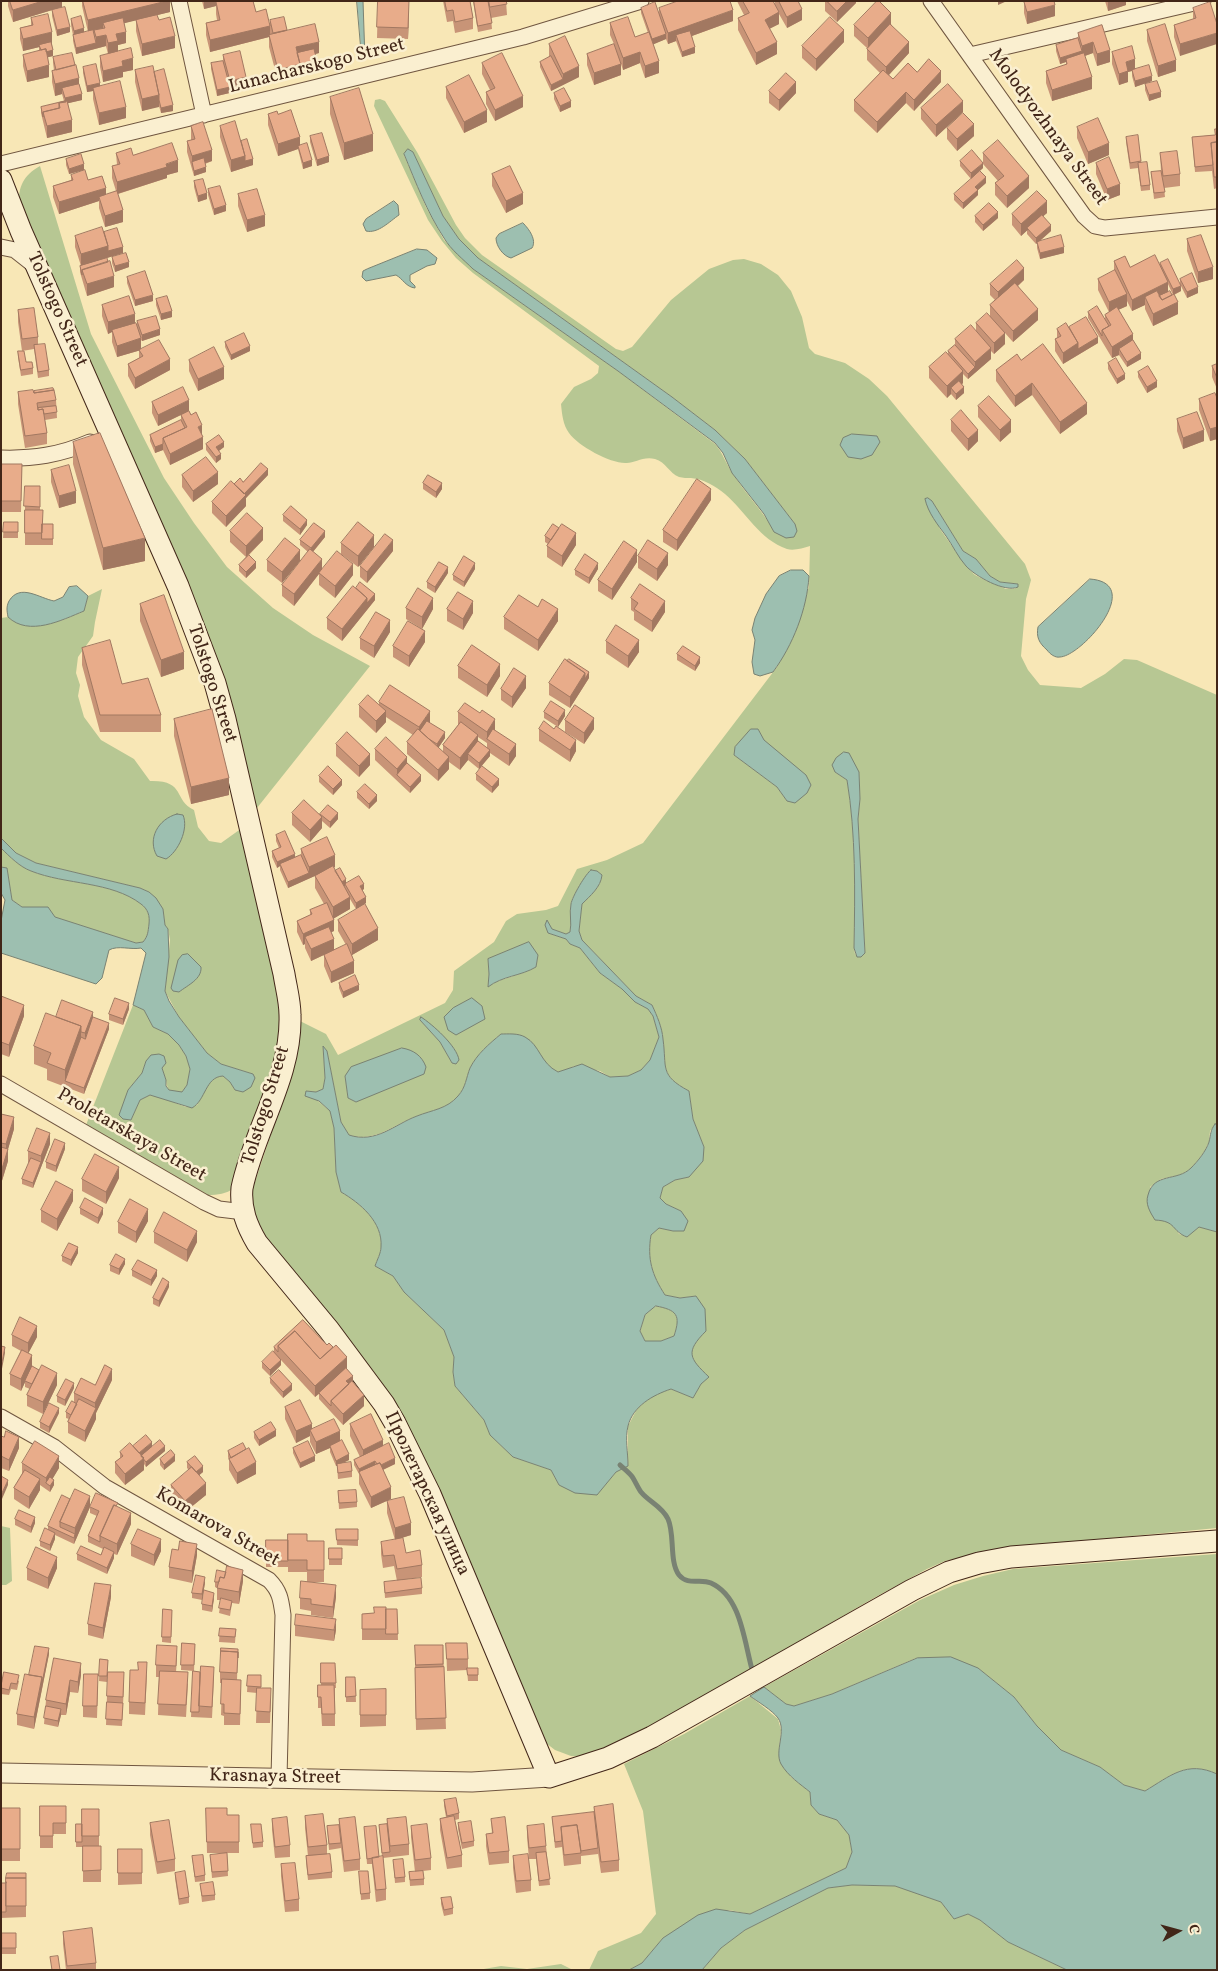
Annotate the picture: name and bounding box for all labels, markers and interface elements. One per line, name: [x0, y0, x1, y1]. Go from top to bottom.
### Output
street label: Lunacharskogo Street: [227, 34, 407, 100]
street label: Molodyozhnaya Street: [982, 45, 1112, 211]
street label: Tolstogo Street: [20, 249, 92, 371]
street label: Tolstogo Street: [181, 622, 241, 746]
street label: Tolstogo Street: [238, 1044, 296, 1168]
street label: Proletarskaya Street: [52, 1084, 210, 1188]
street label: Пролетарская улица: [378, 1408, 474, 1580]
street label: Komarova Street: [151, 1483, 283, 1573]
street label: Krasnaya Street: [209, 1765, 341, 1791]
north arrow: [1153, 1906, 1203, 1956]
text: С: [1183, 1923, 1203, 1935]

